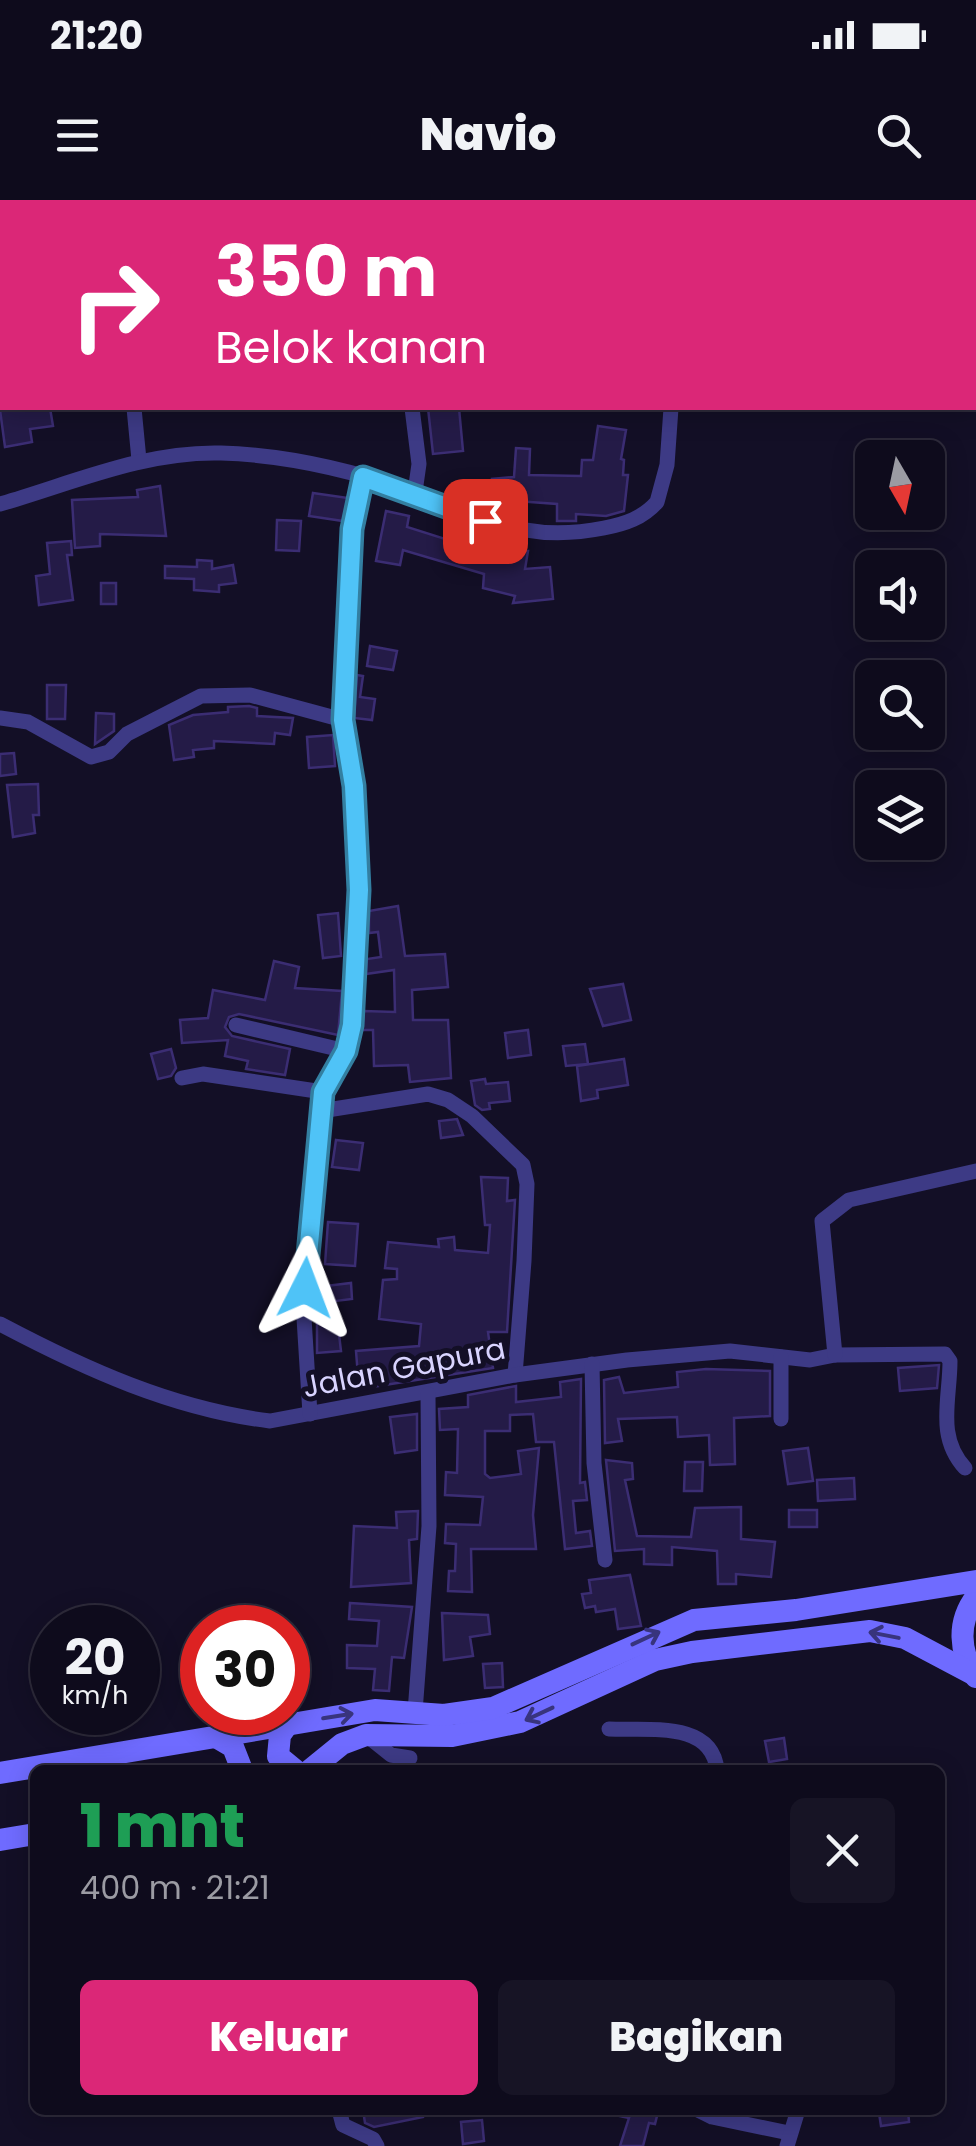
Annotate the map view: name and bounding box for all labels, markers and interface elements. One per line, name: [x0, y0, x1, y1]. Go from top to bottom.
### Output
text: 21:20: [50, 9, 143, 62]
text: Navio: [420, 103, 556, 166]
icon: menu: [50, 108, 105, 163]
icon: search: [871, 108, 926, 163]
text: 350 m: [215, 222, 437, 321]
icon: right: [50, 240, 180, 370]
text: Belok kanan: [215, 316, 487, 379]
north arrow: [855, 440, 945, 530]
map controls: [855, 440, 945, 860]
pin: [443, 479, 528, 564]
icon: arrive: [458, 494, 513, 549]
button: sound: [855, 550, 945, 640]
button: search: [855, 660, 945, 750]
button: layers: [855, 770, 945, 860]
position arrow: [253, 1236, 357, 1340]
street label: Jalan Gapura: [299, 1327, 509, 1408]
speed limit sign: 30: [180, 1605, 310, 1735]
text: 20: [64, 1622, 126, 1693]
one-way arrow: [869, 1624, 901, 1643]
one-way arrow: [630, 1627, 660, 1646]
text: km/h: [62, 1678, 128, 1713]
one-way arrow: [525, 1705, 555, 1724]
one-way arrow: [321, 1706, 353, 1725]
text: 1 mnt: [80, 1784, 245, 1868]
button: close: [790, 1798, 895, 1903]
text: 400 m · 21:21: [80, 1865, 270, 1910]
button: Keluar: [80, 1980, 478, 2095]
button: Bagikan: [498, 1980, 895, 2095]

